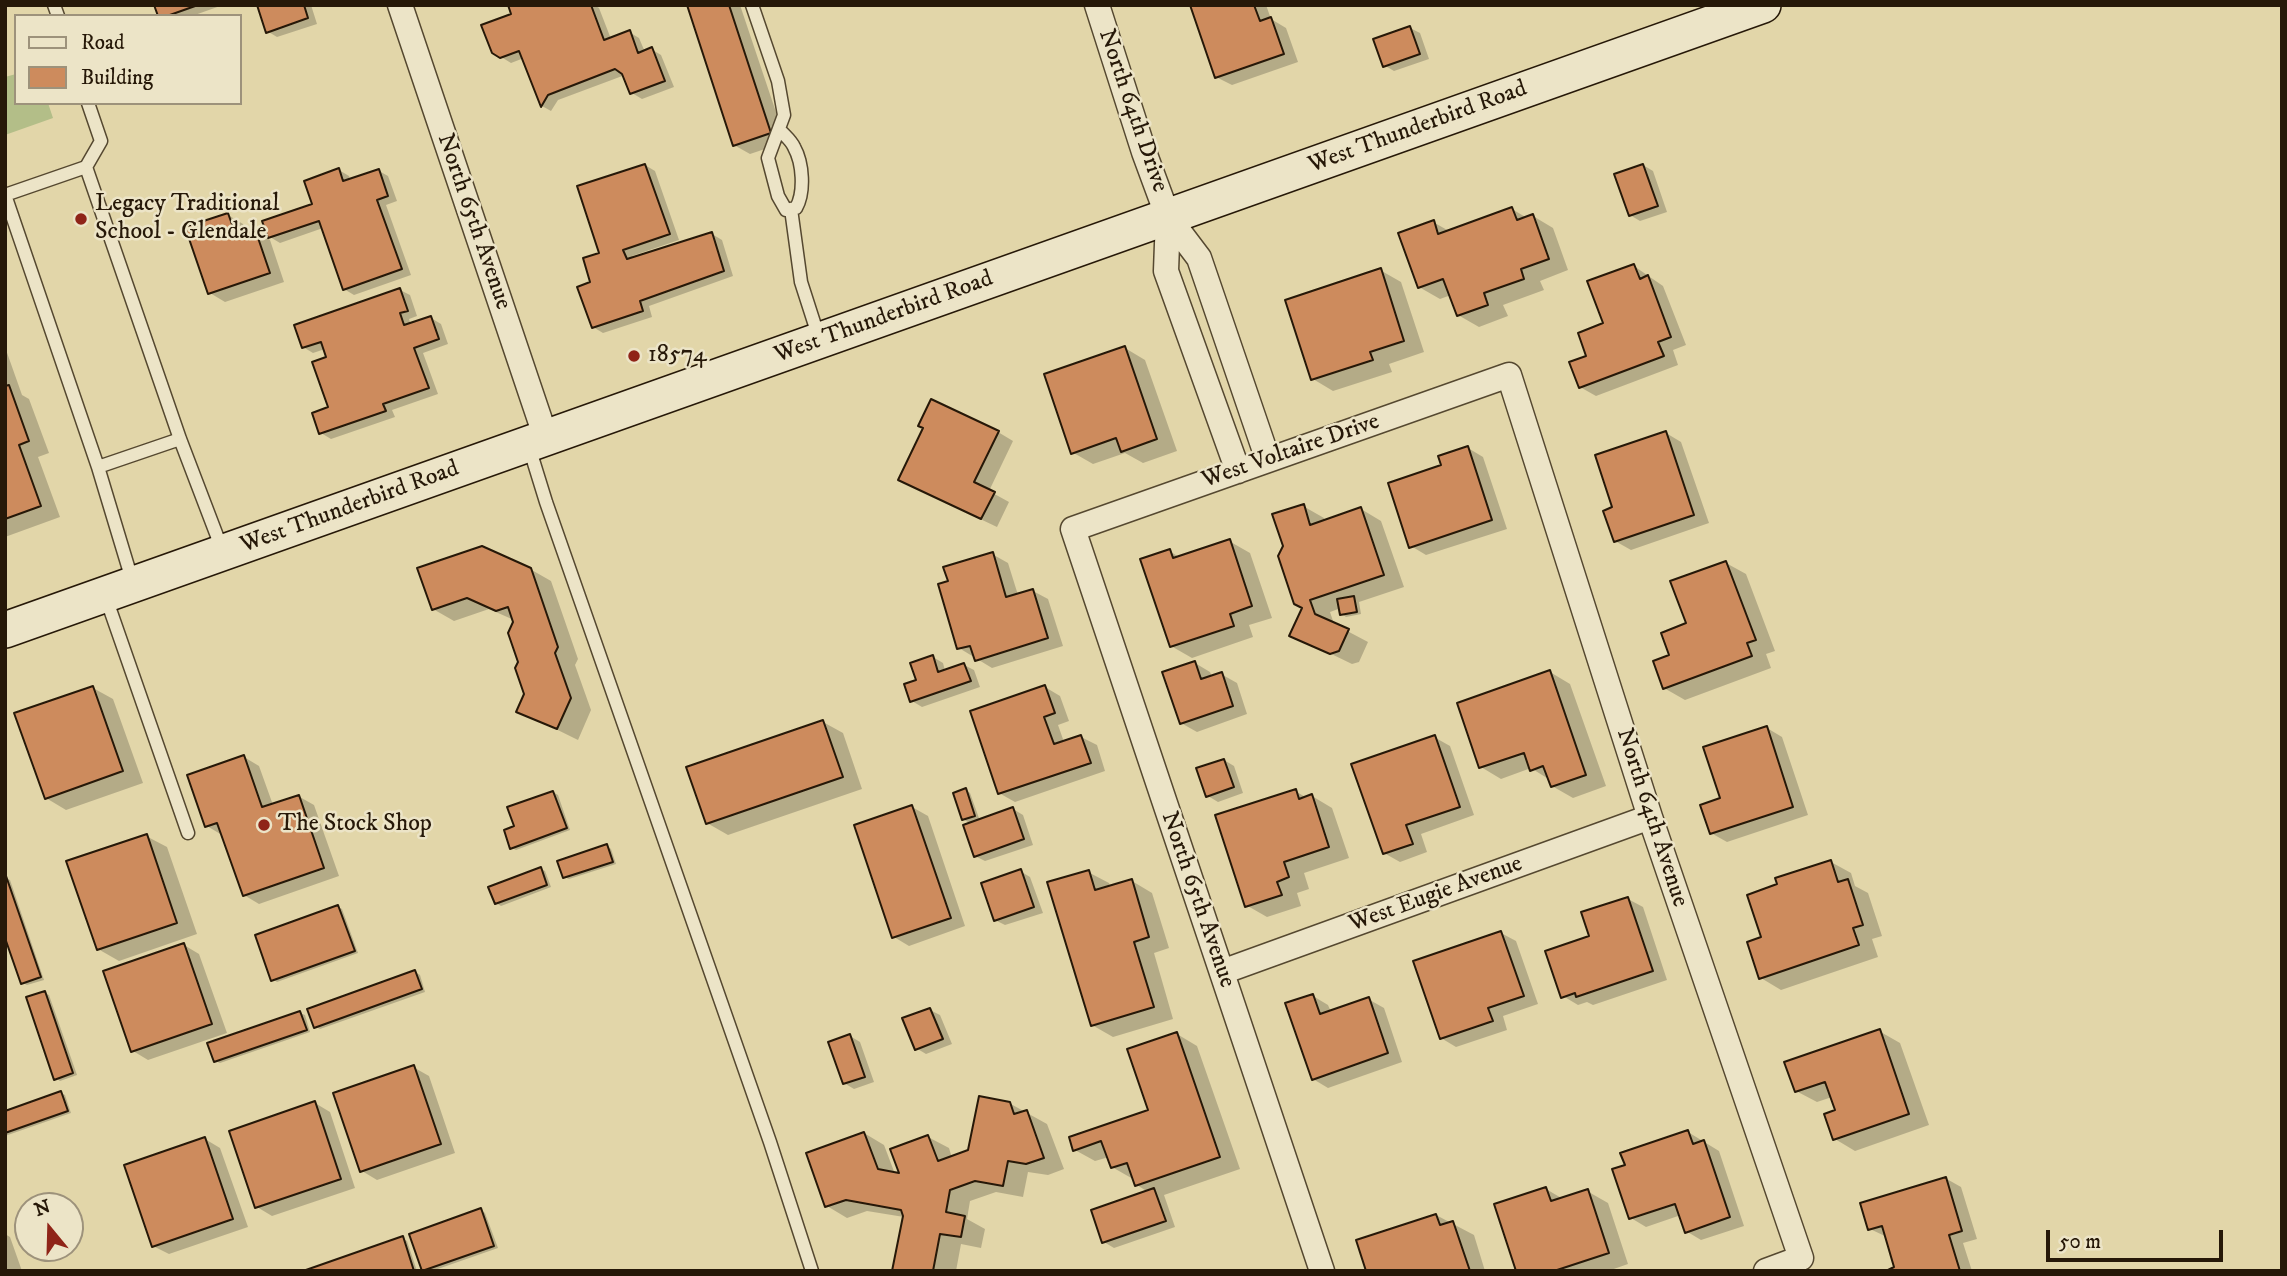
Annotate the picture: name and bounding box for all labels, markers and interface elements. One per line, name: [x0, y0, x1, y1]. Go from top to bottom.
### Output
legend: [14, 14, 242, 105]
street label: North 64th Drive: [1091, 26, 1173, 196]
text: Road: [81, 30, 125, 56]
text: Building: [81, 65, 153, 91]
street label: West Thunderbird Road: [1305, 75, 1531, 181]
street label: North 65th Avenue: [429, 130, 517, 314]
place label: Legacy Traditional School - Glendale: [95, 191, 279, 247]
marker: Legacy Traditional School - Glendale: [73, 211, 89, 227]
street label: West Thunderbird Road: [771, 265, 997, 371]
place label: 18574: [648, 342, 707, 370]
marker: 18574: [626, 348, 642, 364]
street label: West Voltaire Drive: [1199, 408, 1383, 496]
street label: West Thunderbird Road: [237, 455, 463, 561]
street label: North 64th Avenue: [1609, 725, 1693, 911]
street label: North 65th Avenue: [1153, 808, 1241, 992]
place label: The Stock Shop: [278, 811, 432, 839]
marker: The Stock Shop: [256, 817, 272, 833]
street label: West Eugie Avenue: [1345, 850, 1527, 940]
north arrow: [14, 1192, 84, 1262]
text: N: [32, 1195, 54, 1222]
scale bar: [2049, 1216, 2226, 1260]
text: 50 m: [2059, 1229, 2101, 1255]

